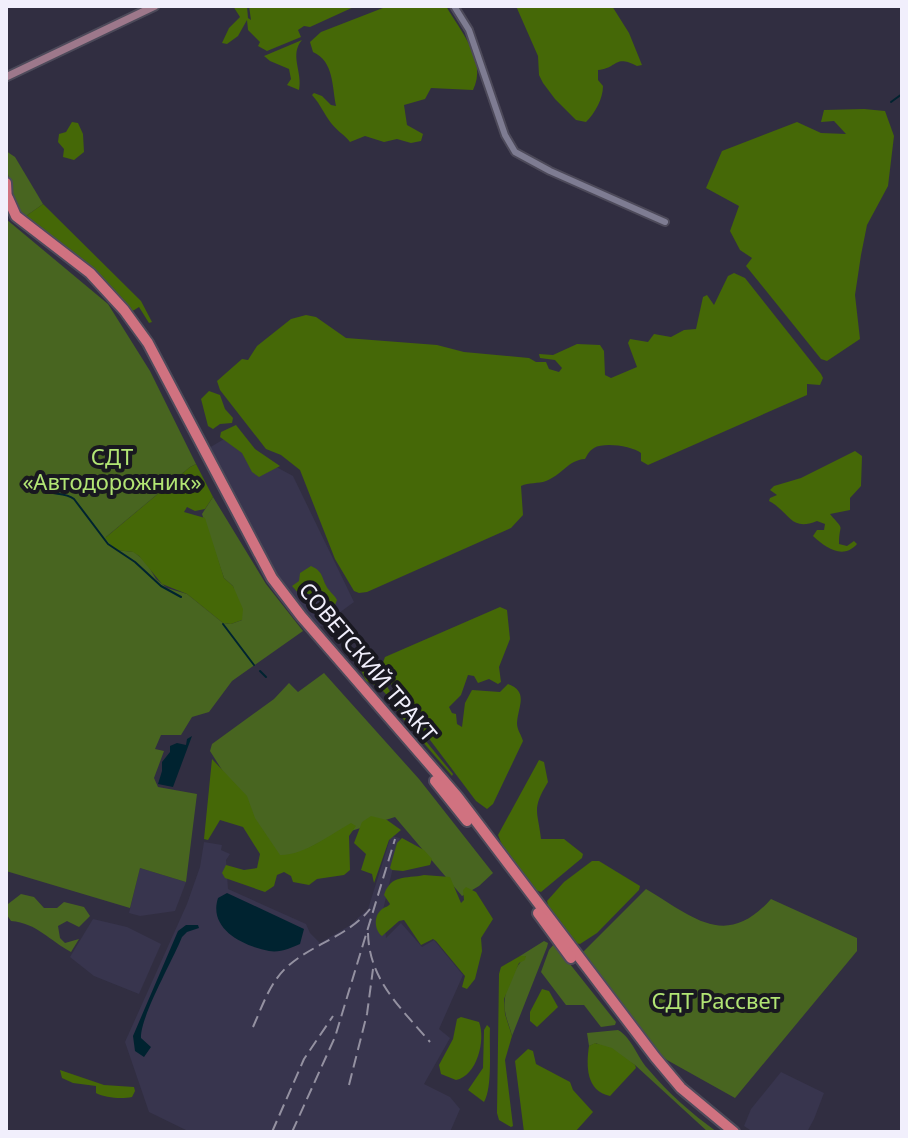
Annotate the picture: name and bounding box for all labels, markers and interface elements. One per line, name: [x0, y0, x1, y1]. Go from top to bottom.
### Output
park label: СДТ «Автодорожник»: [22, 441, 202, 496]
street label: СОВЕТСКИЙ ТРАКТ: [293, 575, 445, 748]
park label: СДТ Рассвет: [651, 985, 781, 1015]

